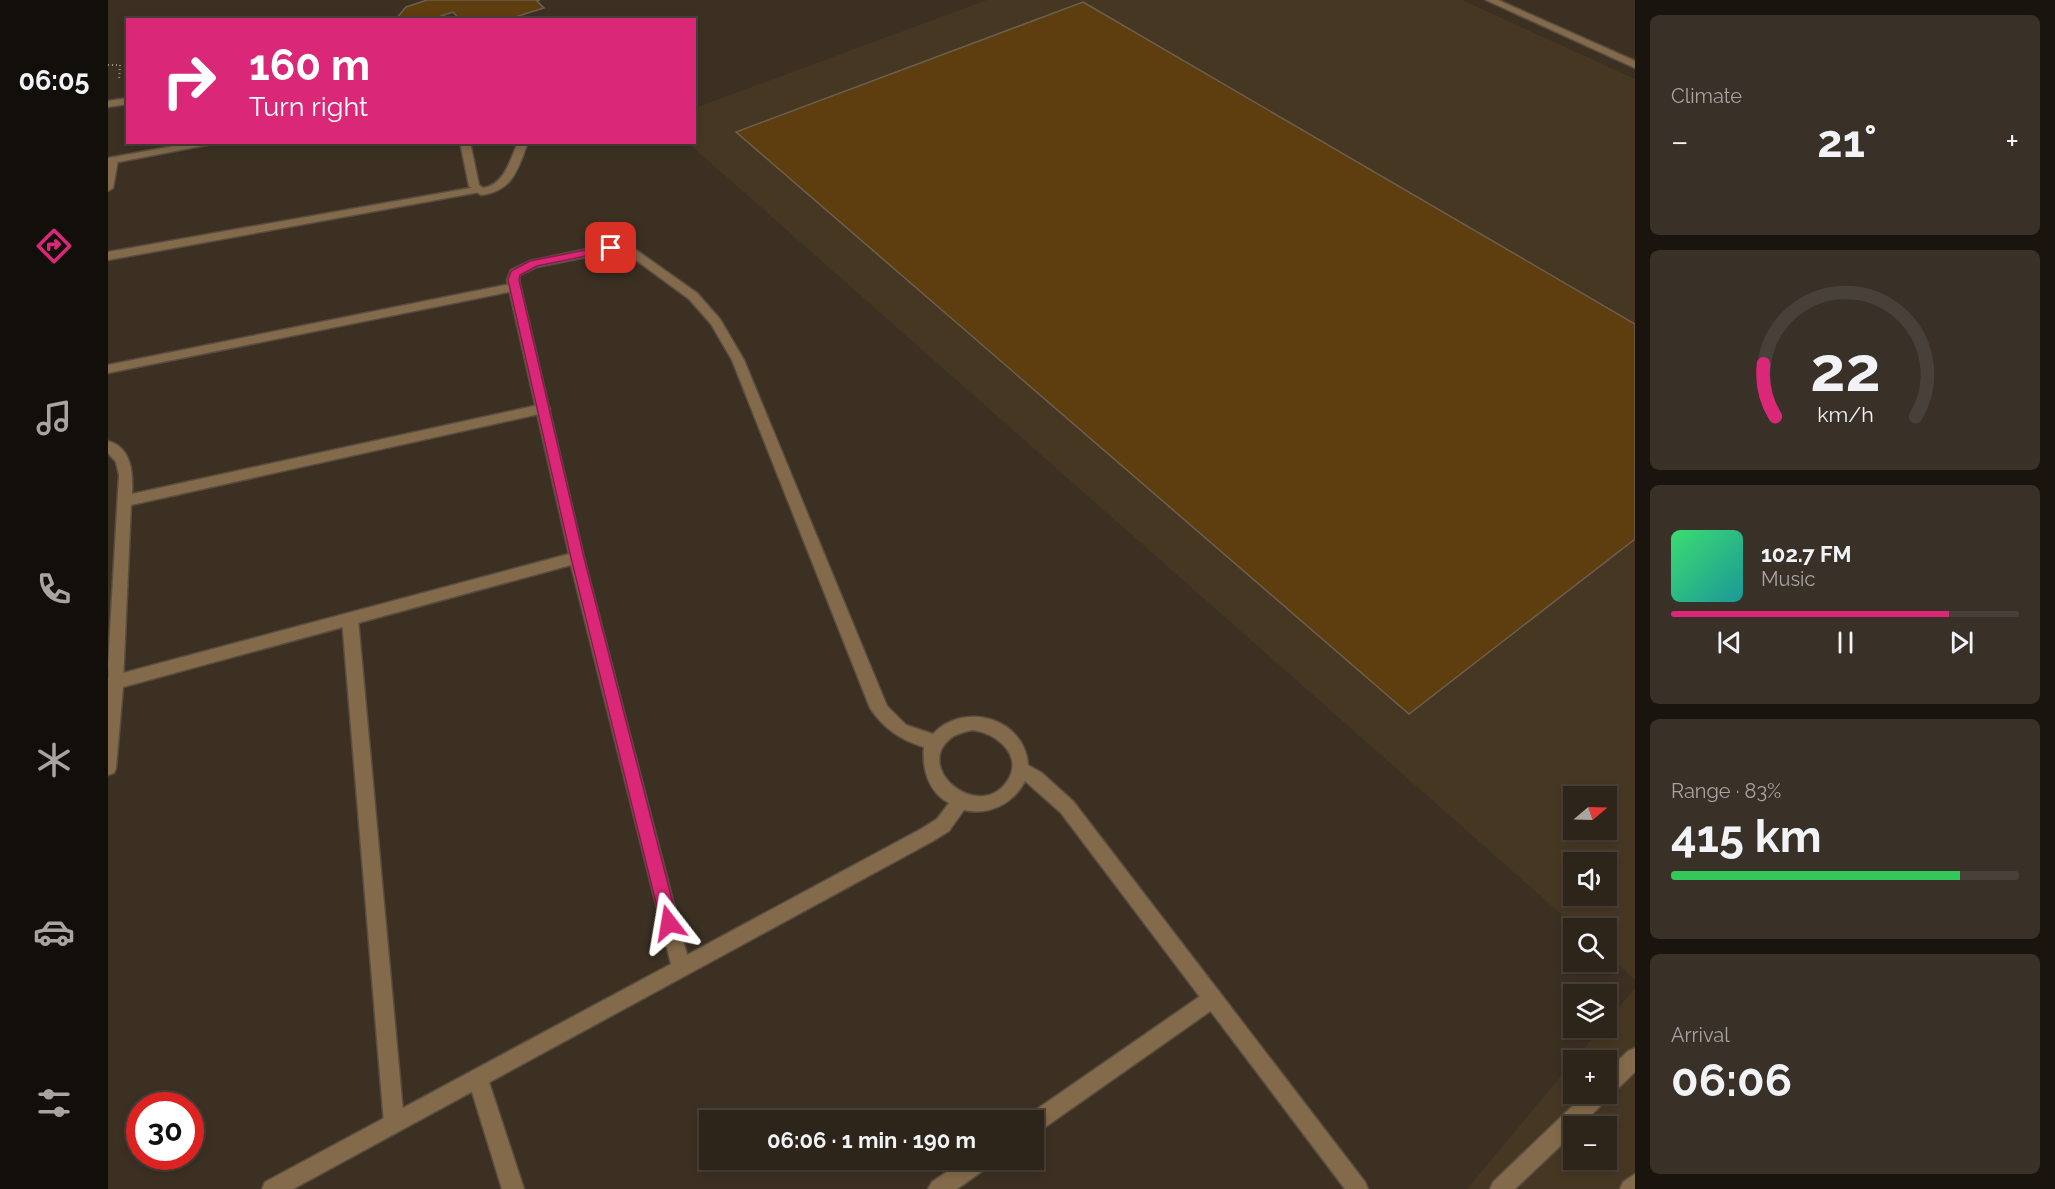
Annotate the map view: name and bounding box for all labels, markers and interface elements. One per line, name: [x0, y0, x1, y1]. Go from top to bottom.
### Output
text: 160 m: [249, 41, 370, 90]
icon: right: [150, 42, 228, 120]
text: 06:05: [18, 65, 90, 96]
text: Climate: [1671, 84, 1742, 108]
text: Turn right: [249, 91, 368, 122]
text: 21°: [1817, 115, 1877, 168]
text: −: [1671, 122, 1689, 161]
text: +: [2005, 122, 2019, 161]
pin: [585, 222, 636, 273]
icon: directions: [33, 225, 75, 267]
icon: arrive: [594, 231, 627, 264]
text: 22: [1810, 332, 1880, 406]
icon: music: [33, 397, 75, 439]
text: km/h: [1817, 402, 1873, 427]
text: 102.7 FM: [1761, 541, 1852, 567]
text: Music: [1761, 567, 1815, 591]
icon: phone: [33, 568, 75, 610]
icon: previous: [1713, 626, 1746, 659]
icon: pause: [1829, 626, 1862, 659]
icon: next: [1945, 626, 1978, 659]
icon: climate: [33, 739, 75, 781]
text: Range · 83%: [1671, 779, 1781, 803]
north arrow: [1563, 786, 1617, 840]
map controls: [1563, 786, 1617, 1170]
text: 415 km: [1671, 810, 1822, 863]
button: sound: [1563, 852, 1617, 906]
position arrow: [637, 891, 701, 955]
icon: car: [33, 911, 75, 953]
button: search: [1563, 918, 1617, 972]
button: layers: [1563, 984, 1617, 1038]
text: Arrival: [1671, 1023, 1730, 1047]
button: +: [1563, 1050, 1617, 1104]
text: 06:06: [1671, 1054, 1792, 1107]
icon: filters: [33, 1082, 75, 1124]
speed limit sign: 30: [126, 1092, 204, 1170]
button: −: [1563, 1116, 1617, 1170]
text: 06:06 · 1 min · 190 m: [767, 1127, 976, 1153]

